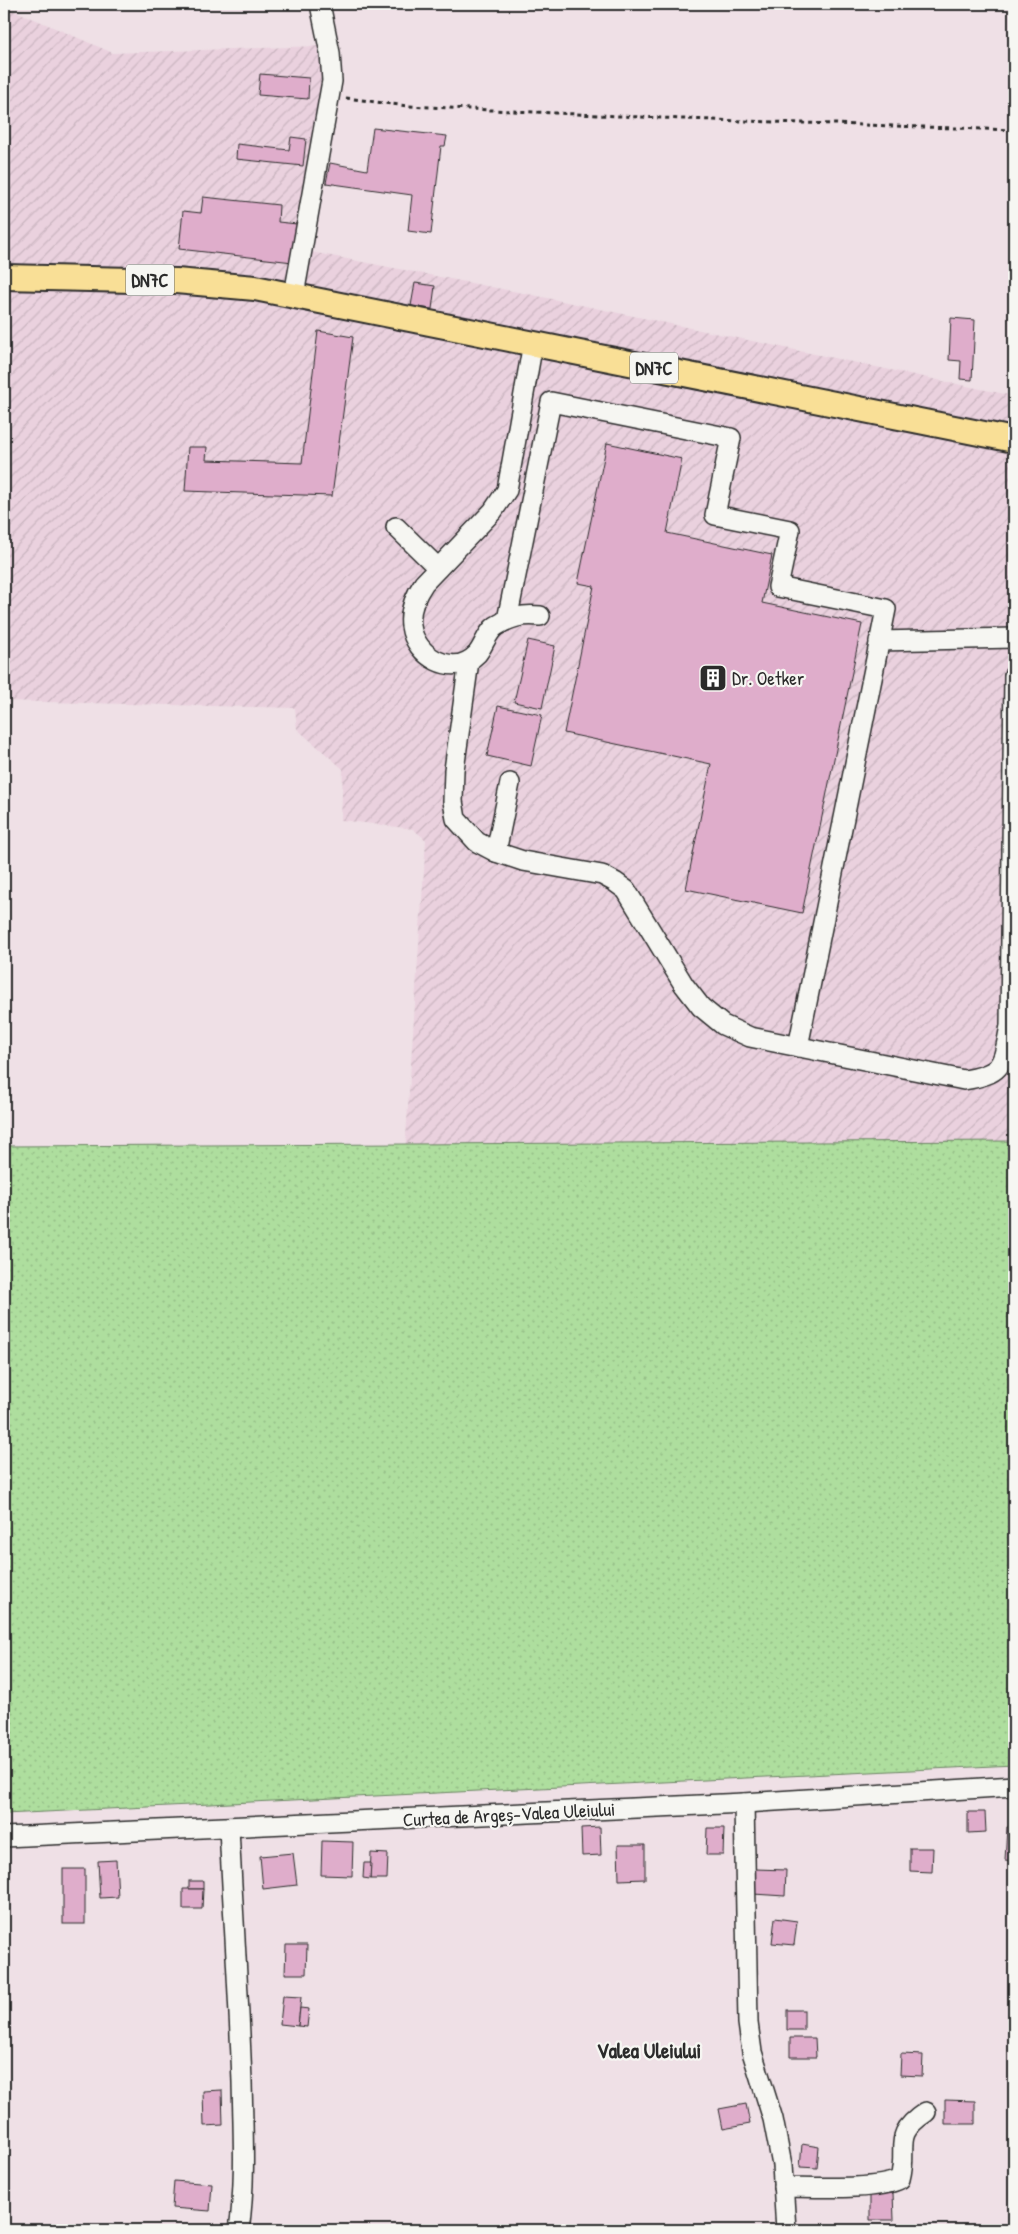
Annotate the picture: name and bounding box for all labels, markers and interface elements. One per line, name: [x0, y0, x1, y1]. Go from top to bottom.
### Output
road number: DN7C: [126, 264, 174, 296]
road number: DN7C: [630, 352, 678, 383]
building icon: Dr. Oetker: [698, 663, 728, 693]
place label: Dr. Oetker: [732, 665, 805, 691]
street label: Curtea de Argeș-Valea Uleiului: [402, 1795, 616, 1833]
district label: Valea Uleiului: [597, 2036, 701, 2065]

